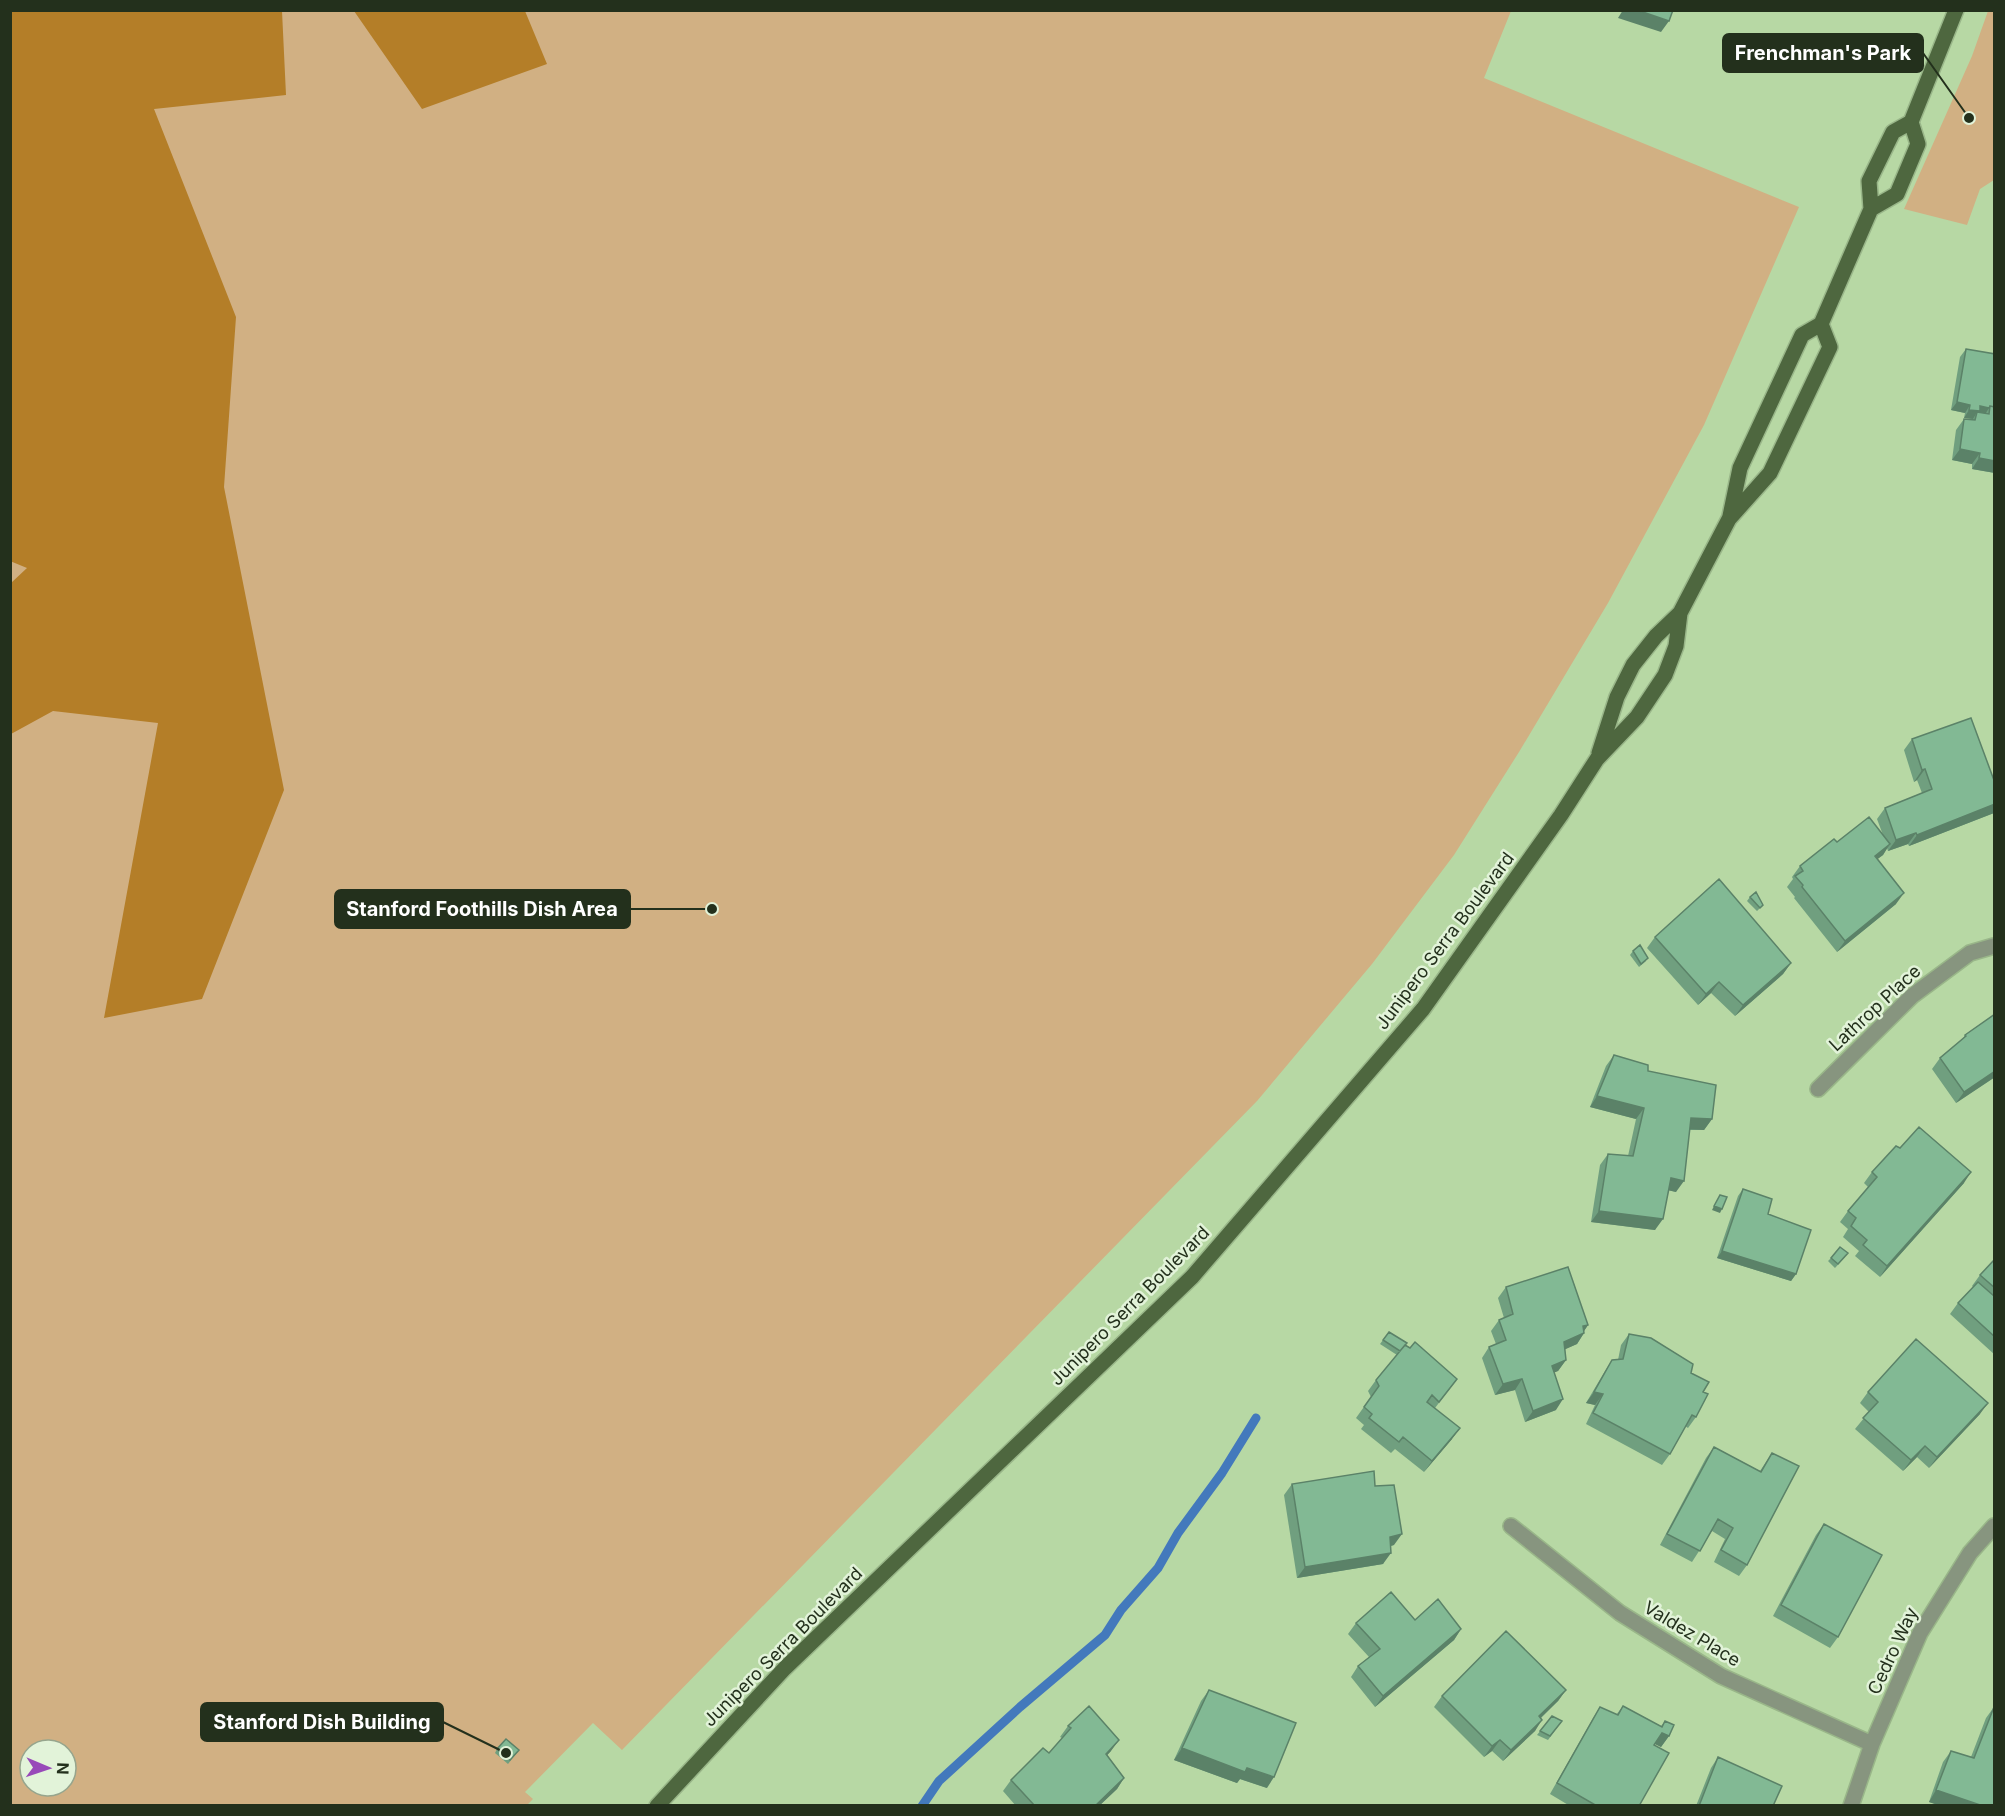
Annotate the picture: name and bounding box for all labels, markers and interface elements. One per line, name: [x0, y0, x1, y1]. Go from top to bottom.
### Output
callout: Frenchman's Park: [1723, 34, 1923, 72]
text: Frenchman's Park: [1735, 41, 1912, 65]
street label: Junipero Serra Boulevard: [1371, 848, 1518, 1033]
callout: Stanford Foothills Dish Area: [335, 890, 630, 928]
text: Stanford Foothills Dish Area: [346, 897, 618, 921]
street label: Lathrop Place: [1825, 960, 1925, 1055]
street label: Junipero Serra Boulevard: [1046, 1222, 1213, 1389]
street label: Junipero Serra Boulevard: [699, 1563, 866, 1730]
street label: Valdez Place: [1640, 1597, 1744, 1671]
street label: Cedro Way: [1863, 1604, 1922, 1698]
callout: Stanford Dish Building: [201, 1703, 443, 1741]
text: Stanford Dish Building: [213, 1710, 431, 1734]
north arrow: [18, 1738, 78, 1798]
text: N: [53, 1762, 73, 1775]

